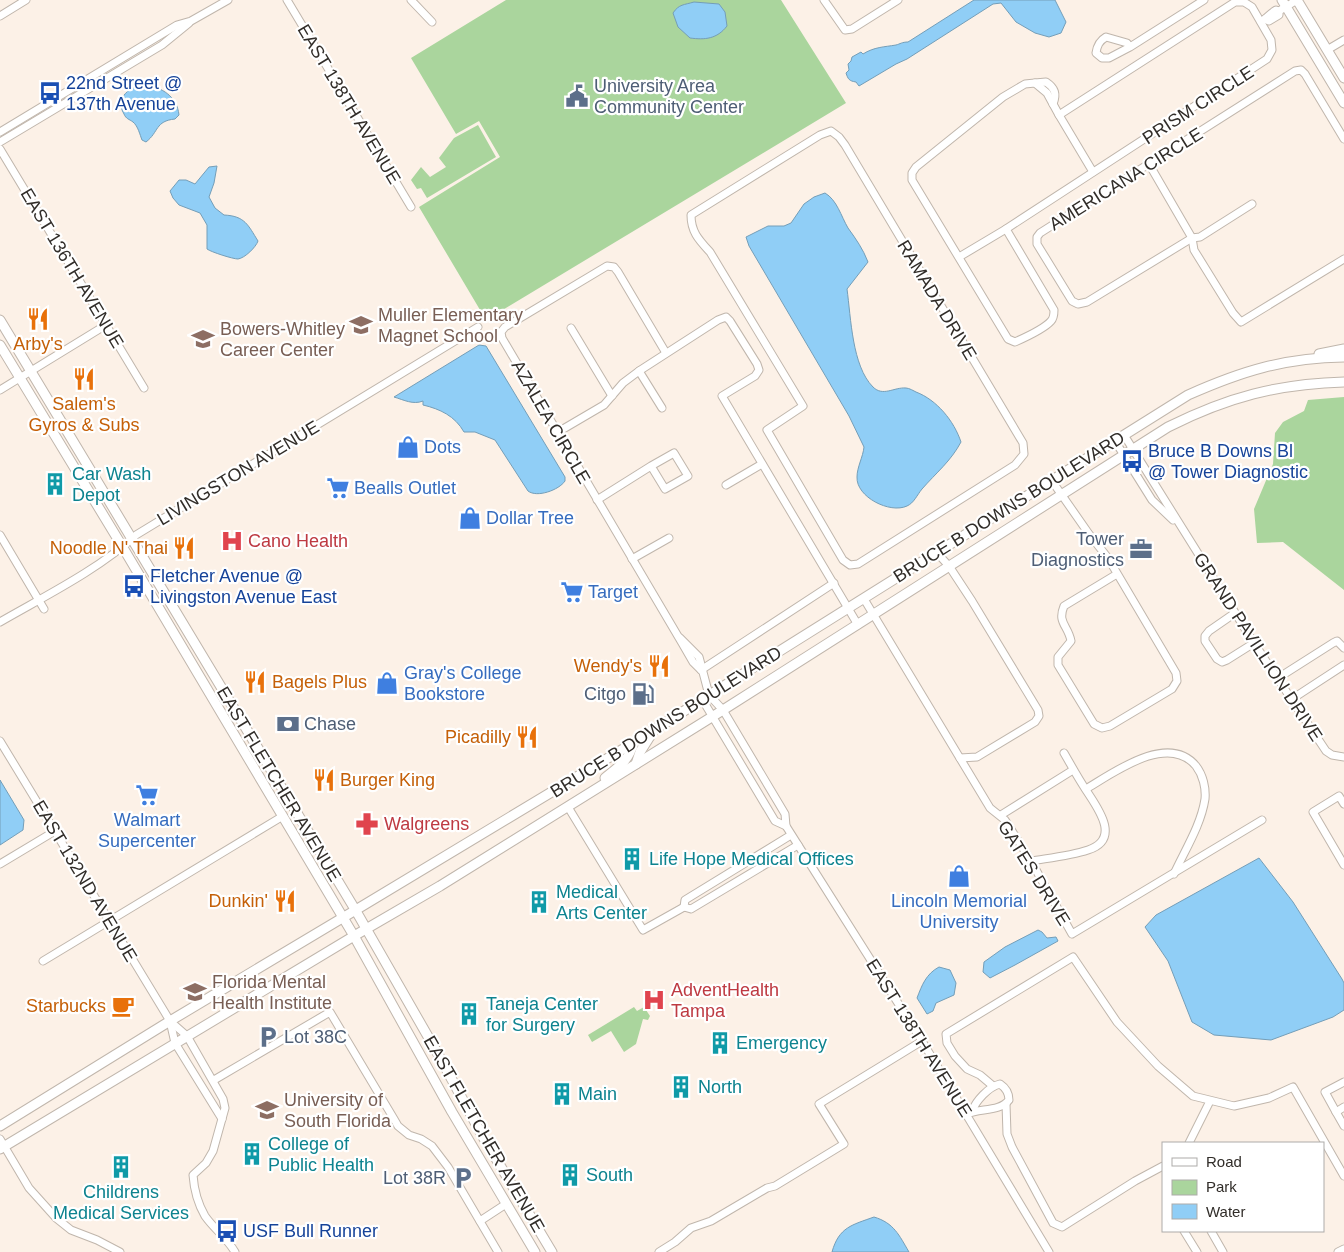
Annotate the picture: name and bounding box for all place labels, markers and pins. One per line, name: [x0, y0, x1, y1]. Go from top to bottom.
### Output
place label: 22nd Street @ 137th Avenue: [66, 73, 182, 114]
place label: University Area Community Center: [594, 76, 744, 117]
bus stop icon: 22nd Street @ 137th Avenue: [37, 80, 63, 106]
public building icon: University Area Community Center: [564, 83, 590, 109]
place label: Muller Elementary Magnet School: [378, 305, 523, 346]
restaurant icon: Arby's: [25, 306, 51, 332]
school or university icon: Muller Elementary Magnet School: [348, 312, 374, 338]
place label: Bowers-Whitley Career Center: [220, 319, 345, 360]
school or university icon: Bowers-Whitley Career Center: [190, 326, 216, 352]
place label: Arby's: [13, 334, 63, 354]
restaurant icon: Salem's Gyros & Subs: [71, 366, 97, 392]
place label: Salem's Gyros & Subs: [28, 394, 140, 435]
shop icon: Dots: [395, 434, 421, 460]
place label: Dots: [424, 437, 461, 457]
place label: Bruce B Downs Bl @ Tower Diagnostic: [1148, 441, 1308, 482]
bus stop icon: Bruce B Downs Bl @ Tower Diagnostic: [1119, 448, 1145, 474]
place label: Car Wash Depot: [72, 464, 151, 505]
building icon: Car Wash Depot: [42, 471, 68, 497]
supermarket icon: Bealls Outlet: [325, 475, 351, 501]
place label: Bealls Outlet: [354, 478, 456, 498]
shop icon: Dollar Tree: [457, 505, 483, 531]
place label: Dollar Tree: [486, 508, 574, 528]
hospital icon: Cano Health: [219, 528, 245, 554]
place label: Tower Diagnostics: [1031, 529, 1124, 570]
place label: Cano Health: [248, 531, 348, 551]
restaurant icon: Noodle N' Thai: [171, 535, 197, 561]
office icon: Tower Diagnostics: [1128, 536, 1154, 562]
place label: Noodle N' Thai: [50, 538, 168, 558]
place label: Fletcher Avenue @ Livingston Avenue East: [150, 566, 337, 607]
bus stop icon: Fletcher Avenue @ Livingston Avenue East: [121, 573, 147, 599]
supermarket icon: Target: [559, 579, 585, 605]
place label: Target: [588, 582, 638, 602]
restaurant icon: Wendy's: [646, 653, 672, 679]
place label: Wendy's: [574, 656, 642, 676]
place label: Gray's College Bookstore: [404, 663, 521, 704]
restaurant icon: Bagels Plus: [242, 669, 268, 695]
shop icon: Gray's College Bookstore: [374, 670, 400, 696]
place label: Bagels Plus: [272, 672, 367, 692]
fuel station icon: Citgo: [630, 681, 656, 707]
place label: Citgo: [584, 684, 626, 704]
bank icon: Chase: [275, 711, 301, 737]
place label: Chase: [304, 714, 356, 734]
restaurant icon: Picadilly: [514, 724, 540, 750]
place label: Picadilly: [445, 727, 511, 747]
restaurant icon: Burger King: [311, 767, 337, 793]
place label: Burger King: [340, 770, 435, 790]
supermarket icon: Walmart Supercenter: [134, 782, 160, 808]
place label: Walmart Supercenter: [98, 810, 196, 851]
pharmacy icon: Walgreens: [354, 811, 380, 837]
place label: Walgreens: [384, 814, 469, 834]
building icon: Life Hope Medical Offices: [619, 846, 645, 872]
place label: Life Hope Medical Offices: [649, 849, 854, 869]
shop icon: Lincoln Memorial University: [946, 863, 972, 889]
place label: Medical Arts Center: [556, 882, 647, 923]
restaurant icon: Dunkin': [272, 888, 298, 914]
building icon: Medical Arts Center: [526, 889, 552, 915]
place label: Dunkin': [209, 891, 268, 911]
place label: Lincoln Memorial University: [891, 891, 1027, 932]
place label: Florida Mental Health Institute: [212, 972, 332, 1013]
school or university icon: Florida Mental Health Institute: [182, 979, 208, 1005]
place label: AdventHealth Tampa: [671, 980, 779, 1021]
hospital icon: AdventHealth Tampa: [641, 987, 667, 1013]
cafe icon: Starbucks: [110, 993, 136, 1019]
place label: Taneja Center for Surgery: [486, 994, 598, 1035]
place label: Starbucks: [26, 996, 106, 1016]
building icon: Taneja Center for Surgery: [456, 1001, 482, 1027]
parking icon: Lot 38C: [255, 1024, 281, 1050]
place label: Lot 38C: [284, 1027, 347, 1047]
building icon: Emergency: [707, 1030, 733, 1056]
place label: Emergency: [736, 1033, 827, 1053]
building icon: North: [668, 1074, 694, 1100]
place label: North: [698, 1077, 742, 1097]
building icon: Main: [549, 1081, 575, 1107]
place label: Main: [578, 1084, 617, 1104]
place label: University of South Florida: [284, 1090, 392, 1131]
school or university icon: University of South Florida: [254, 1097, 280, 1123]
place label: College of Public Health: [268, 1134, 374, 1175]
building icon: College of Public Health: [239, 1141, 265, 1167]
building icon: Childrens Medical Services: [108, 1154, 134, 1180]
building icon: South: [557, 1162, 583, 1188]
parking icon: Lot 38R: [450, 1165, 476, 1191]
place label: South: [586, 1165, 633, 1185]
place label: Lot 38R: [383, 1168, 446, 1188]
place label: Childrens Medical Services: [53, 1182, 189, 1223]
bus stop icon: USF Bull Runner: [214, 1218, 240, 1244]
place label: USF Bull Runner: [243, 1221, 378, 1241]

